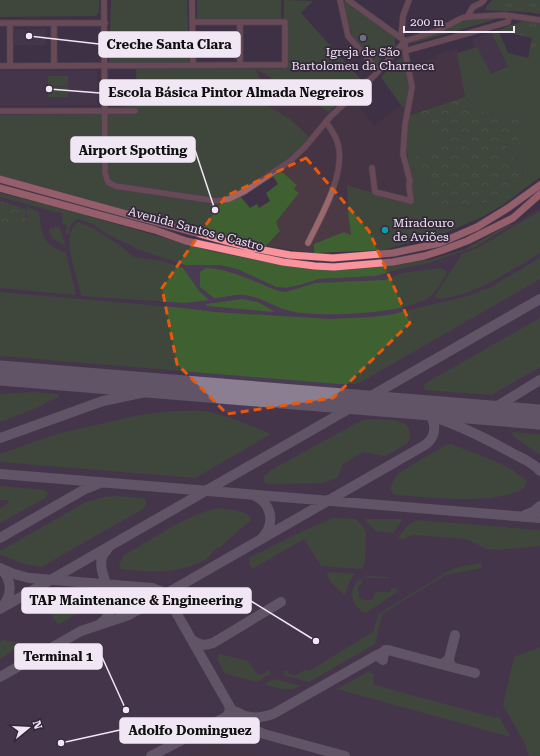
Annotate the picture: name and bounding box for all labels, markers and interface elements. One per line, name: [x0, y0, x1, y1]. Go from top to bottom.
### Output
scale bar: [404, 8, 514, 34]
text: 200 m: [410, 15, 444, 29]
callout: Creche Santa Clara: [99, 32, 240, 57]
marker: Igreja de São Bartolomeu da Charneca: [358, 33, 368, 43]
text: Creche Santa Clara: [106, 37, 232, 52]
place label: Igreja de São Bartolomeu da Charneca: [291, 45, 435, 73]
callout: Escola Básica Pintor Almada Negreiros: [100, 80, 371, 105]
text: Escola Básica Pintor Almada Negreiros: [108, 85, 364, 100]
callout: Airport Spotting: [71, 137, 195, 162]
text: Airport Spotting: [79, 143, 187, 158]
street label: Avenida Santos e Castro: [127, 204, 265, 254]
place label: Miradouro de Aviões: [393, 216, 454, 244]
marker: Miradouro de Aviões: [380, 225, 390, 235]
callout: TAP Maintenance & Engineering: [22, 588, 251, 613]
text: TAP Maintenance & Engineering: [29, 593, 243, 608]
callout: Terminal 1: [15, 644, 102, 669]
text: Terminal 1: [23, 649, 93, 664]
north arrow: [8, 708, 48, 748]
callout: Adolfo Dominguez: [120, 718, 259, 743]
text: N: [30, 719, 45, 732]
text: Adolfo Dominguez: [128, 723, 252, 738]

